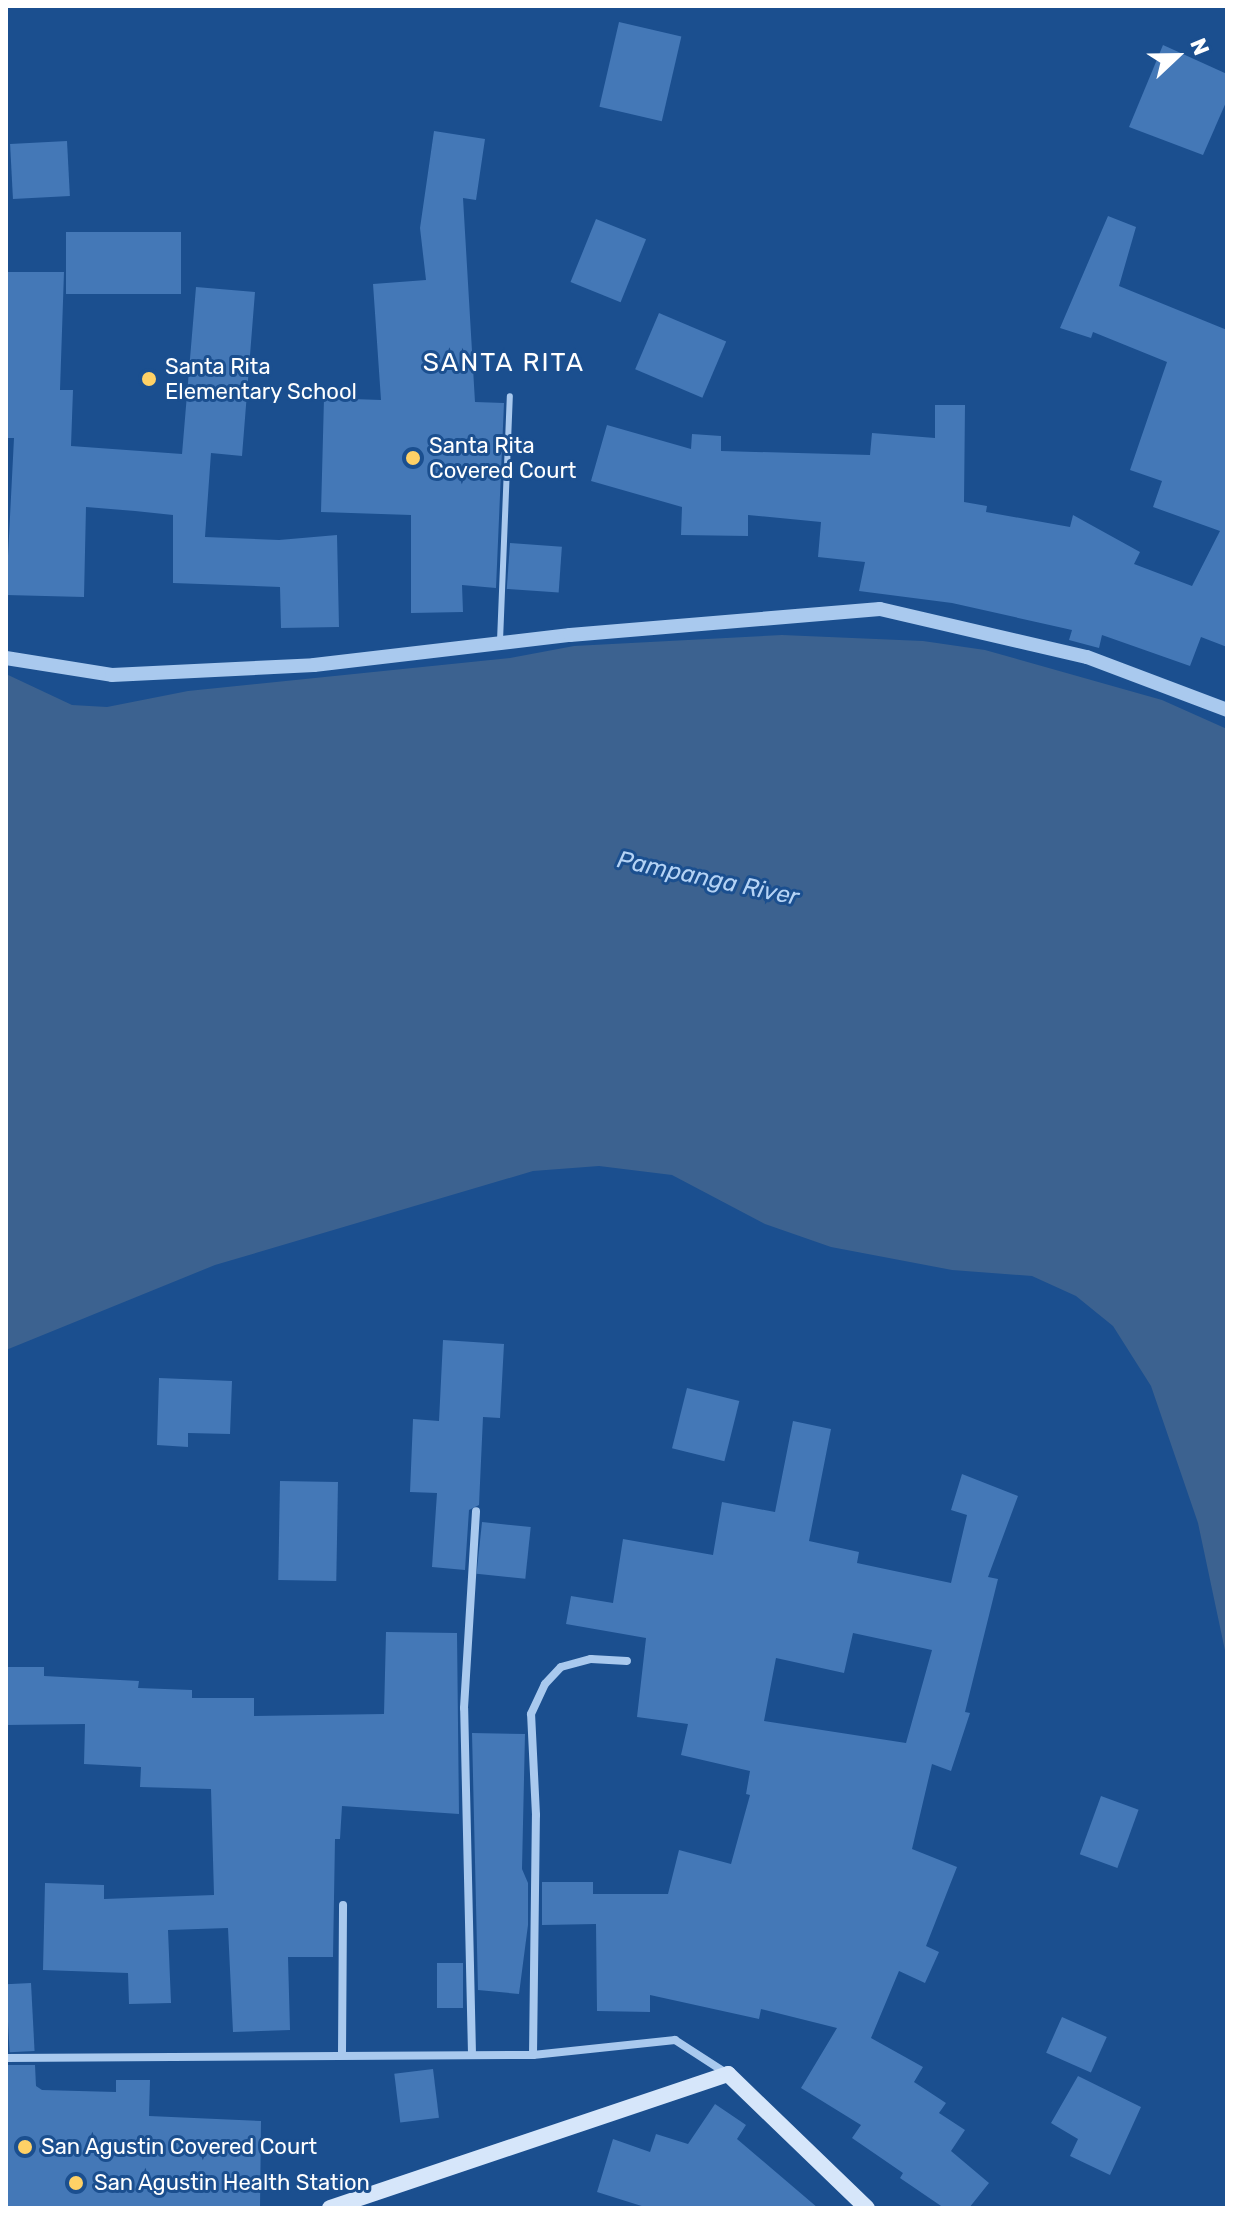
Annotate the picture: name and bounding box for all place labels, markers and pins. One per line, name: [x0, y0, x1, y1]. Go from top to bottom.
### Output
place label: Santa Rita Elementary School: [165, 353, 358, 404]
marker: Santa Rita Elementary School: [140, 370, 158, 388]
place label: Santa Rita Covered Court: [429, 432, 576, 484]
marker: Santa Rita Covered Court: [404, 449, 422, 467]
place label: San Agustin Covered Court: [41, 2134, 318, 2160]
marker: San Agustin Covered Court: [16, 2138, 34, 2156]
place label: San Agustin Health Station: [94, 2170, 370, 2196]
marker: San Agustin Health Station: [65, 2172, 87, 2194]

